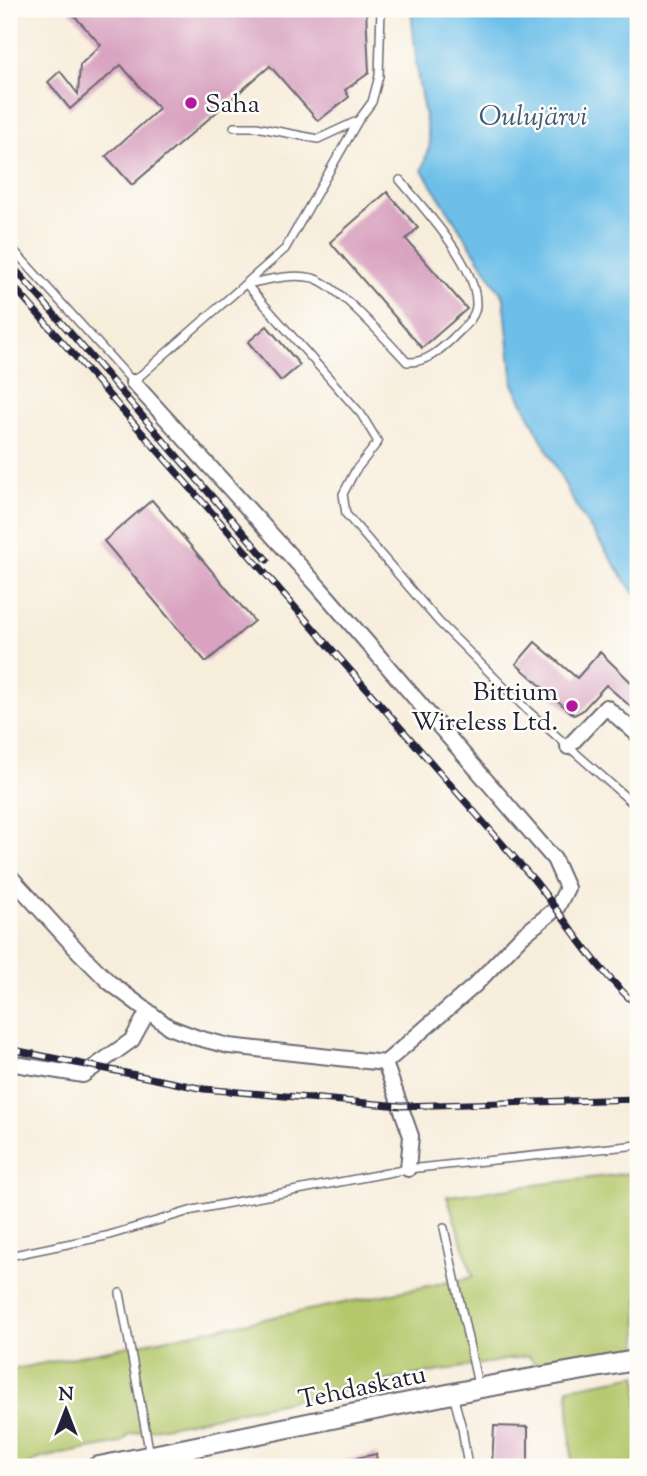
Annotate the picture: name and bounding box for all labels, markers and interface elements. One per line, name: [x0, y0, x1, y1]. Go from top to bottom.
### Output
place label: Saha: [205, 87, 260, 124]
marker: Saha: [183, 95, 199, 111]
water label: Oulujärvi: [479, 98, 587, 138]
place label: Bittium Wireless Ltd.: [411, 675, 558, 742]
marker: Bittium Wireless Ltd.: [564, 698, 580, 714]
street label: Tehdaskatu: [295, 1357, 430, 1420]
north arrow: [32, 1374, 102, 1444]
text: N: [58, 1382, 74, 1409]

